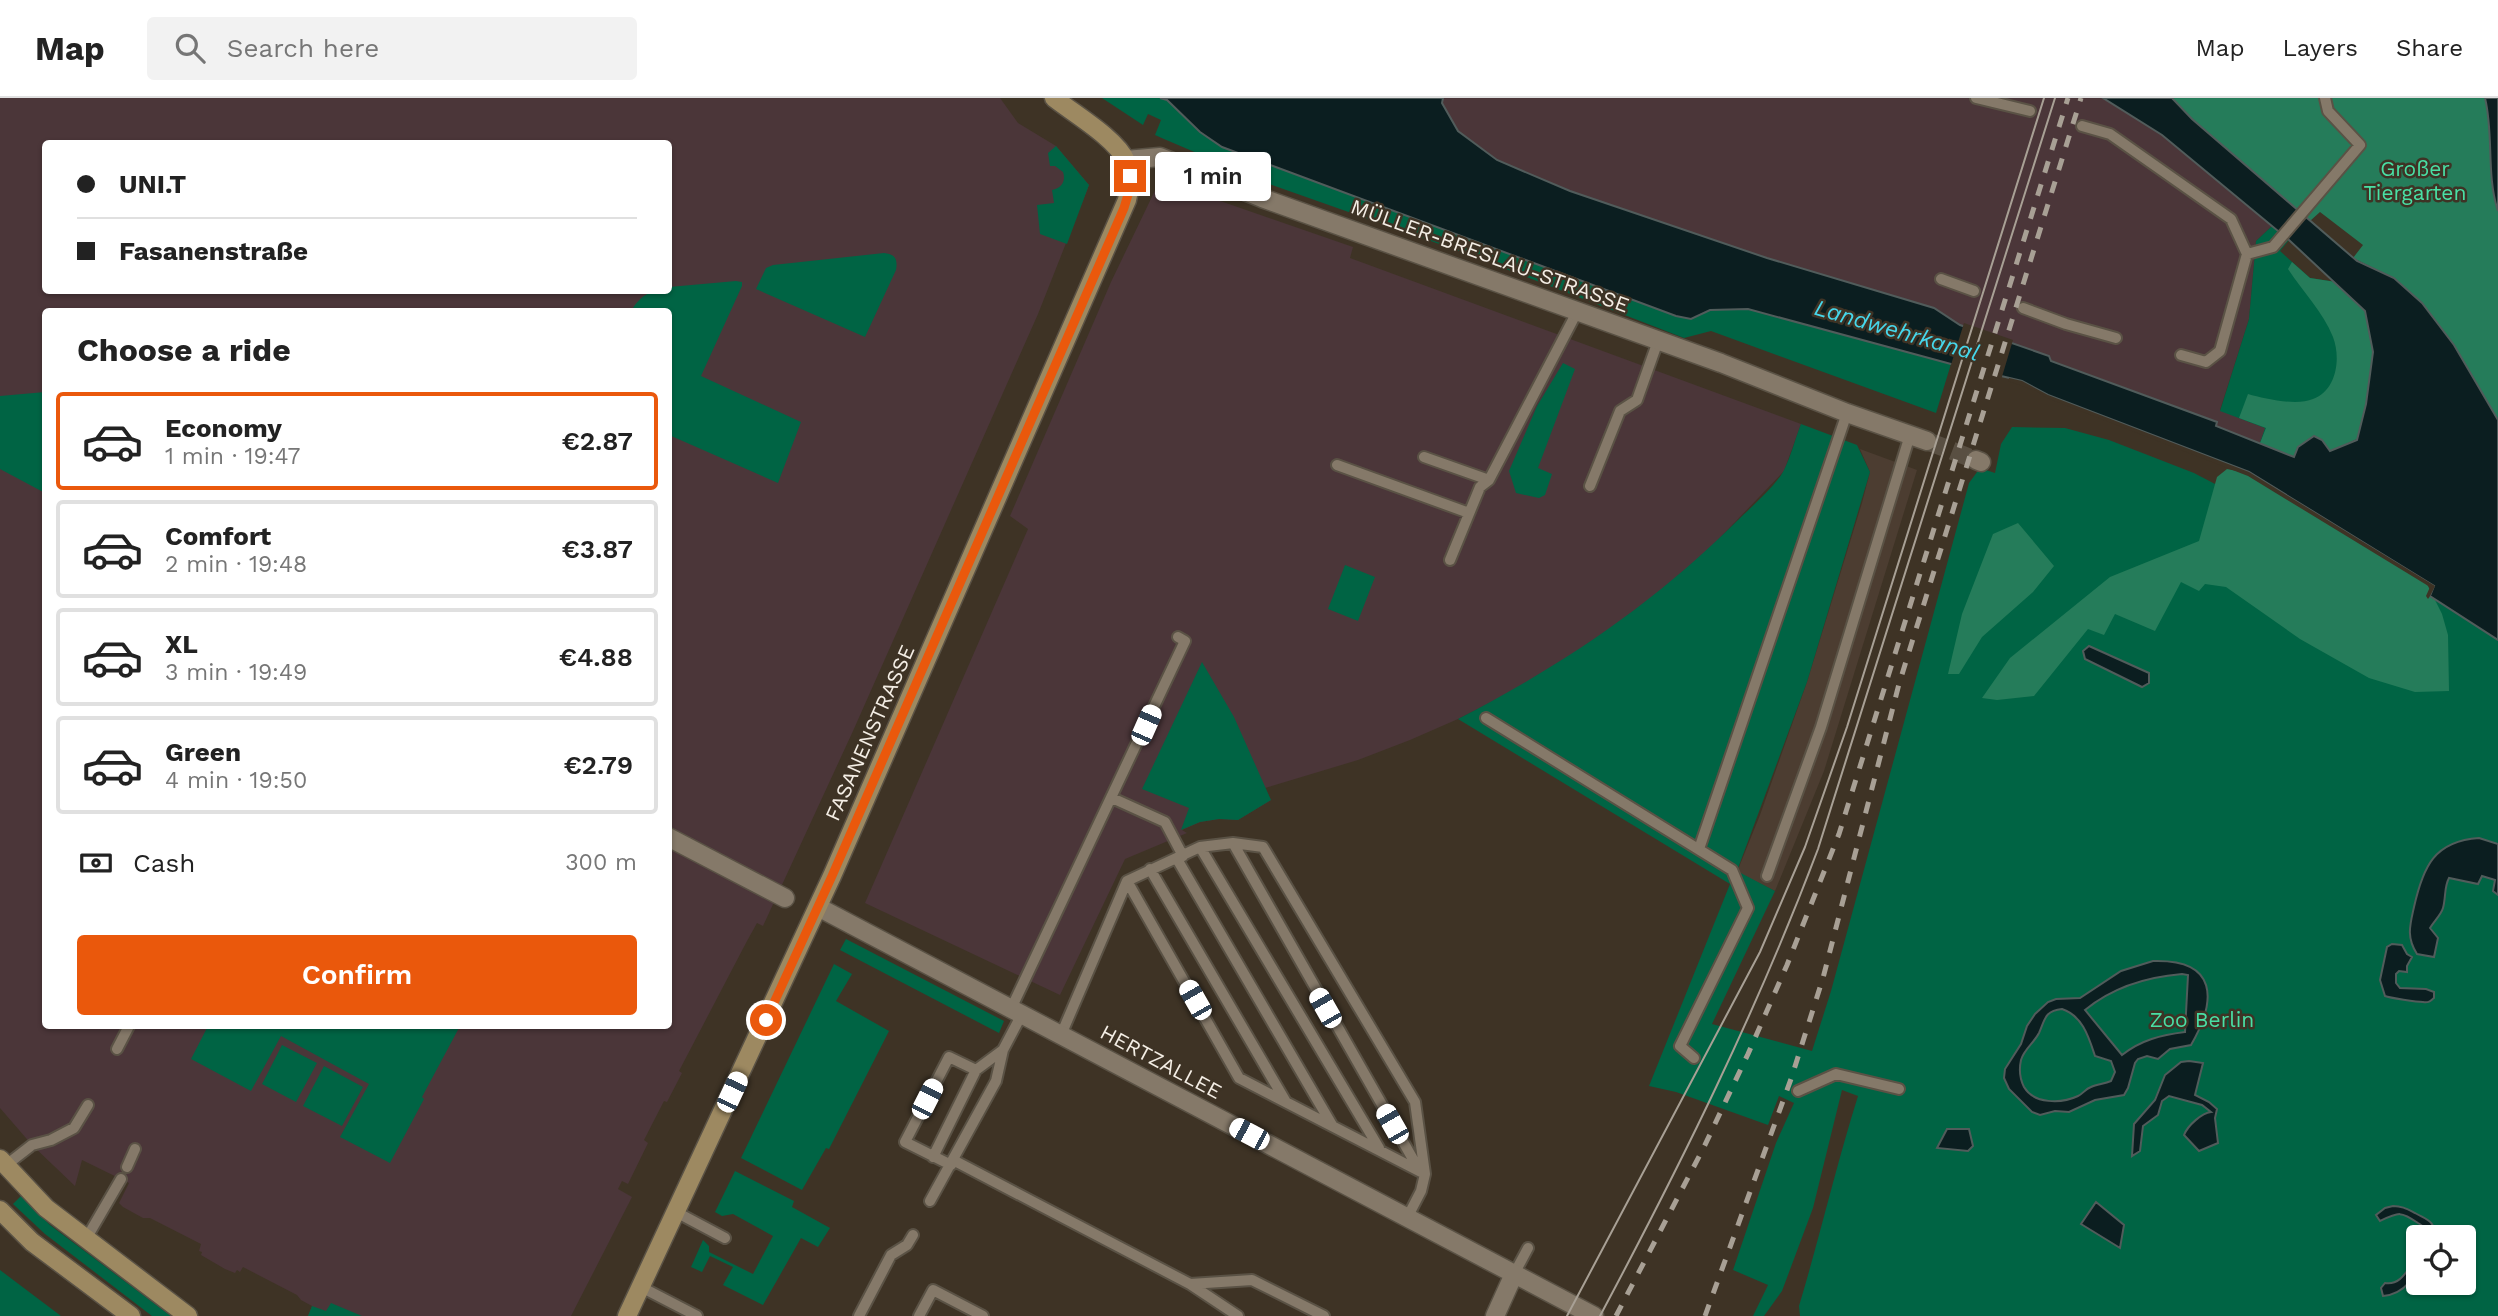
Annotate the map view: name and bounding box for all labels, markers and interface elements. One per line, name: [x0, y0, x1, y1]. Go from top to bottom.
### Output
search box: [147, 17, 637, 80]
text: Map: [35, 29, 105, 68]
icon: search: [171, 29, 209, 67]
text: Search here: [227, 33, 379, 63]
text: Map: [2196, 34, 2244, 62]
text: Layers: [2282, 34, 2358, 62]
text: Share: [2396, 34, 2463, 62]
callout: 1 min: [1154, 152, 1270, 200]
park label: Großer Tiergarten: [2363, 156, 2467, 205]
route end: [1114, 160, 1146, 192]
text: 1 min: [1183, 163, 1243, 190]
text: UNI.T: [119, 169, 186, 199]
street label: MÜLLER-BRESLAU-STRASSE: [1348, 193, 1633, 318]
text: Fasanenstraße: [119, 236, 308, 266]
water label: Landwehrkanal: [1811, 294, 1982, 367]
text: Choose a ride: [77, 331, 291, 369]
icon: car: [81, 410, 144, 473]
text: Economy: [165, 413, 282, 443]
text: €2.87: [561, 426, 633, 456]
text: 1 min · 19:47: [165, 443, 300, 470]
icon: car: [81, 518, 144, 581]
text: Comfort: [165, 521, 271, 551]
text: €3.87: [562, 534, 633, 564]
text: 2 min · 19:48: [165, 551, 307, 578]
icon: car: [81, 626, 144, 689]
text: XL: [165, 629, 198, 659]
street label: FASANENSTRASSE: [820, 641, 920, 825]
text: €4.88: [559, 642, 633, 672]
text: 3 min · 19:49: [165, 659, 307, 686]
car: [1128, 702, 1165, 748]
icon: car: [81, 734, 144, 797]
text: Green: [165, 737, 241, 767]
text: €2.79: [563, 750, 633, 780]
text: 4 min · 19:50: [165, 767, 307, 794]
icon: cash: [77, 844, 115, 882]
text: Cash: [133, 848, 195, 878]
text: 300 m: [565, 849, 637, 876]
button: Confirm: [77, 935, 637, 1015]
car: [1176, 977, 1215, 1023]
car: [1306, 985, 1345, 1031]
route start: [750, 1004, 782, 1036]
park label: Zoo Berlin: [2150, 1007, 2254, 1032]
street label: HERTZALLEE: [1096, 1019, 1226, 1104]
car: [714, 1069, 751, 1115]
car: [909, 1076, 946, 1122]
car: [1373, 1101, 1412, 1147]
car: [1226, 1115, 1273, 1153]
map controls: [2406, 1225, 2476, 1295]
button: locate: [2406, 1225, 2476, 1295]

